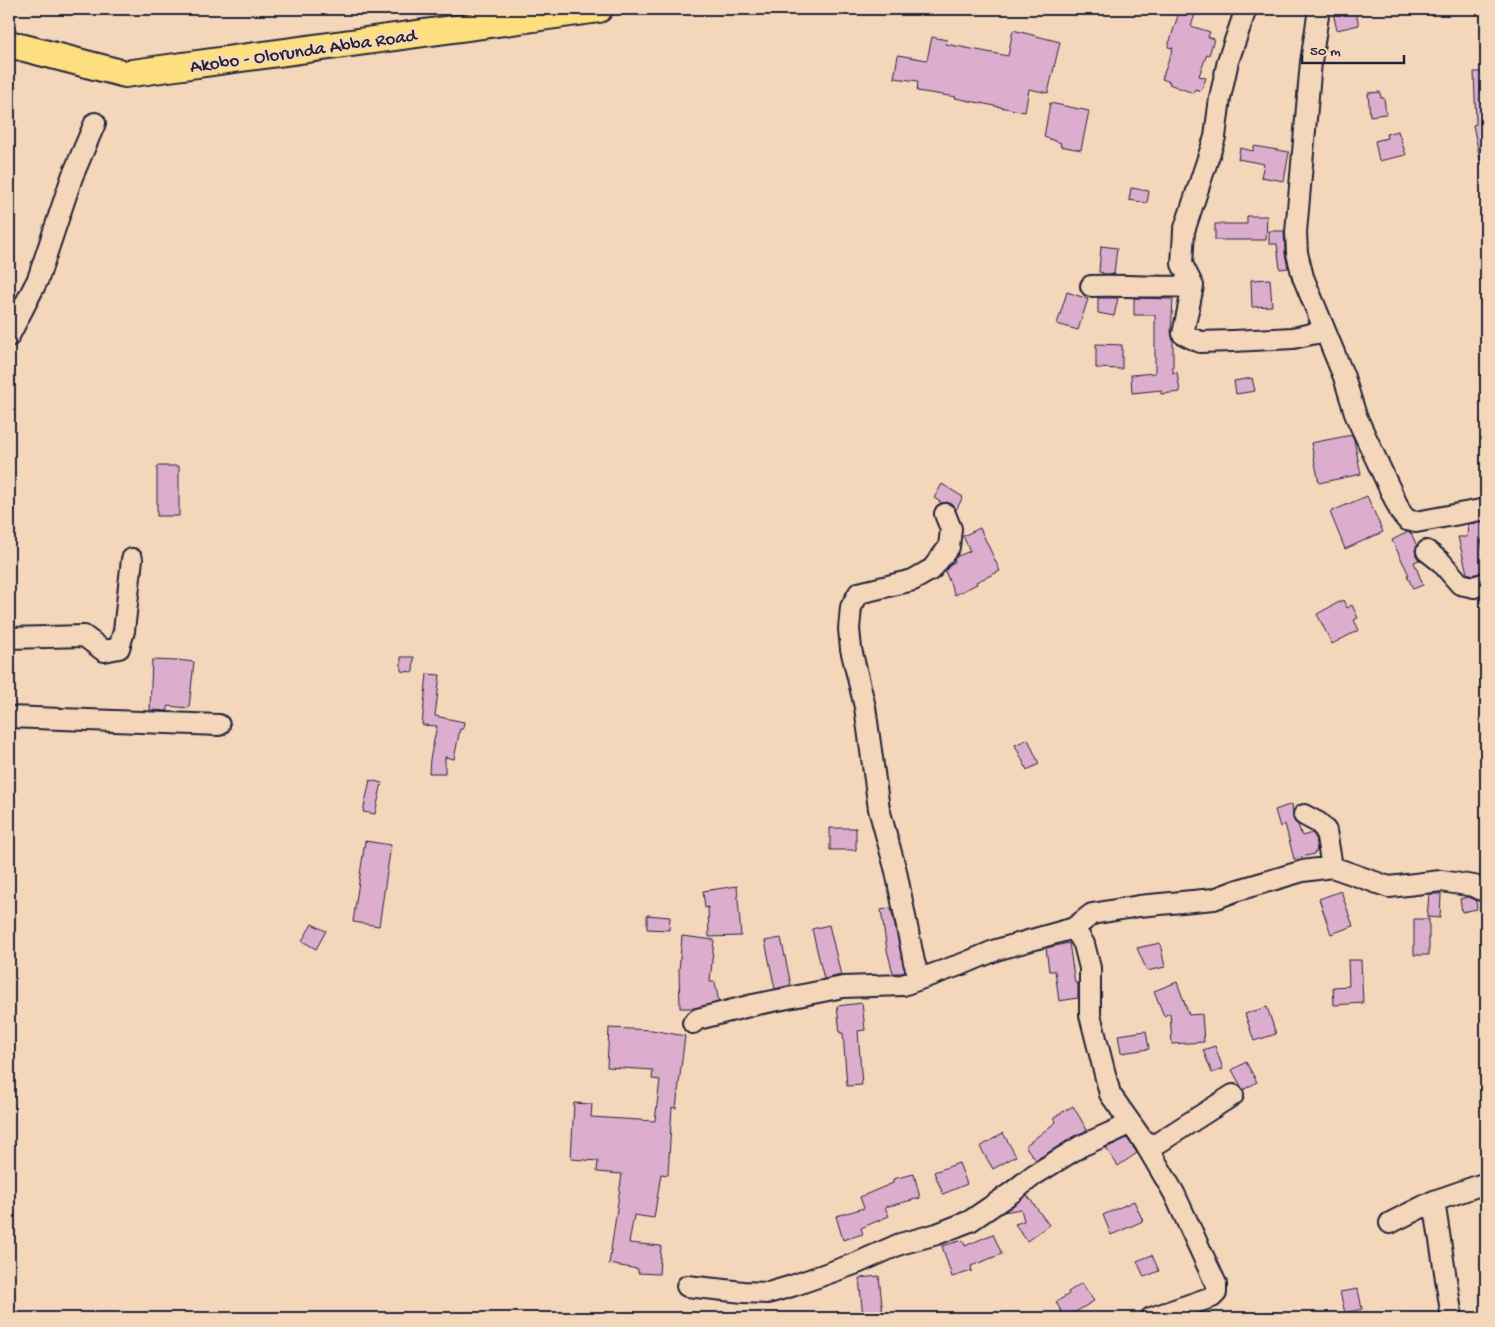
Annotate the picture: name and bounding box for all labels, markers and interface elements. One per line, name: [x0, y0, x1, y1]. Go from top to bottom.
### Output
street label: Akobo - Olorunda Abba Road: [189, 25, 420, 80]
scale bar: [1302, 32, 1405, 64]
text: 50 m: [1310, 43, 1341, 61]

